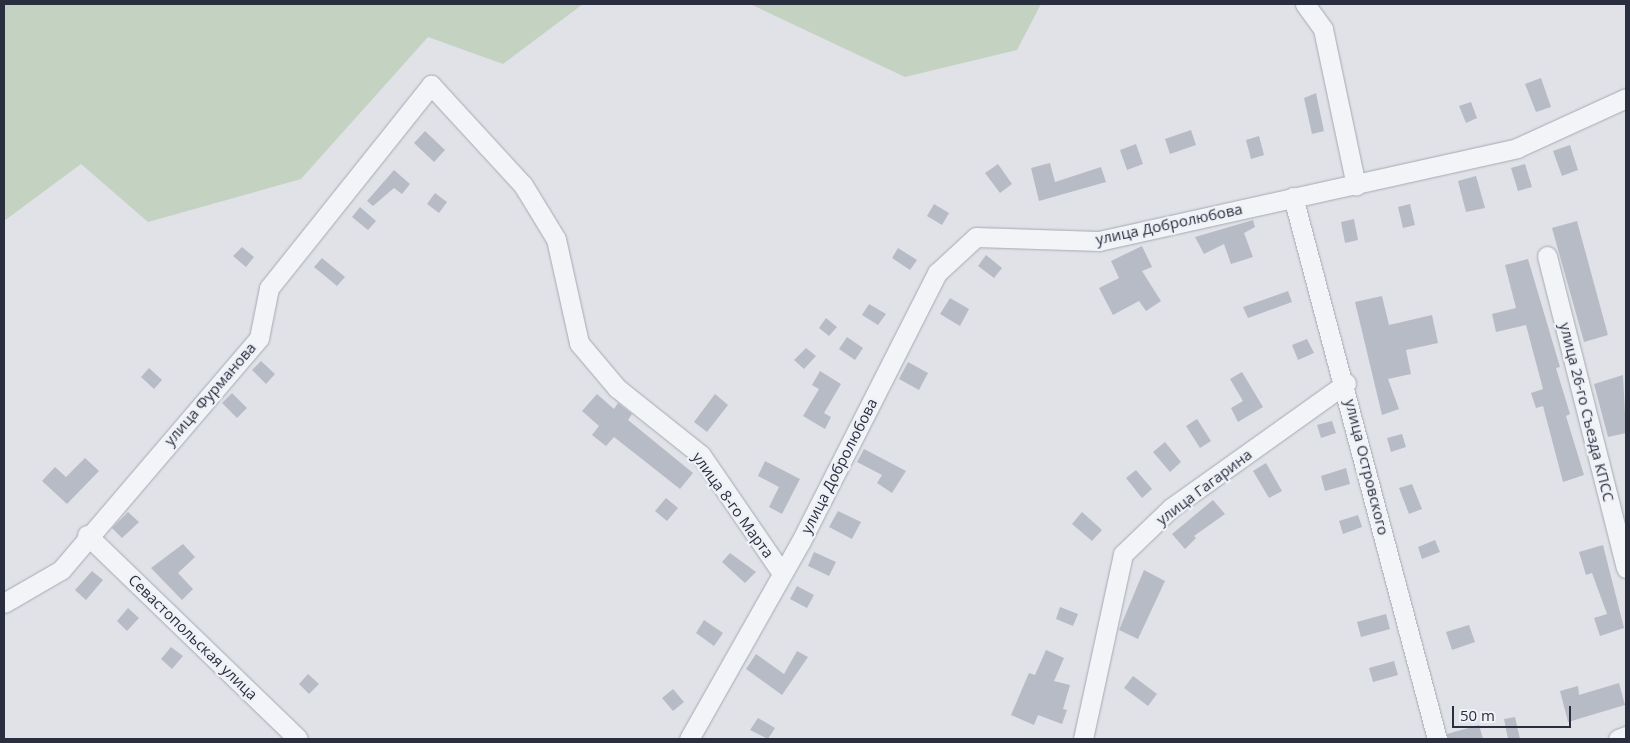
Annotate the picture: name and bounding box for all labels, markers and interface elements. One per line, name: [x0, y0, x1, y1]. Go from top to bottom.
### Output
street label: улица Добролюбова: [1094, 200, 1244, 248]
street label: улица 26-го Съезда КПСС: [1556, 321, 1618, 503]
street label: улица Фурманова: [160, 339, 260, 449]
street label: улица Добролюбова: [797, 395, 881, 537]
street label: улица Островского: [1341, 397, 1393, 537]
street label: улица Гагарина: [1153, 445, 1255, 529]
street label: улица 8-го Марта: [689, 449, 777, 561]
street label: Севастопольская улица: [125, 571, 261, 703]
scale bar: [1455, 696, 1574, 728]
text: 50 m: [1460, 705, 1495, 725]

